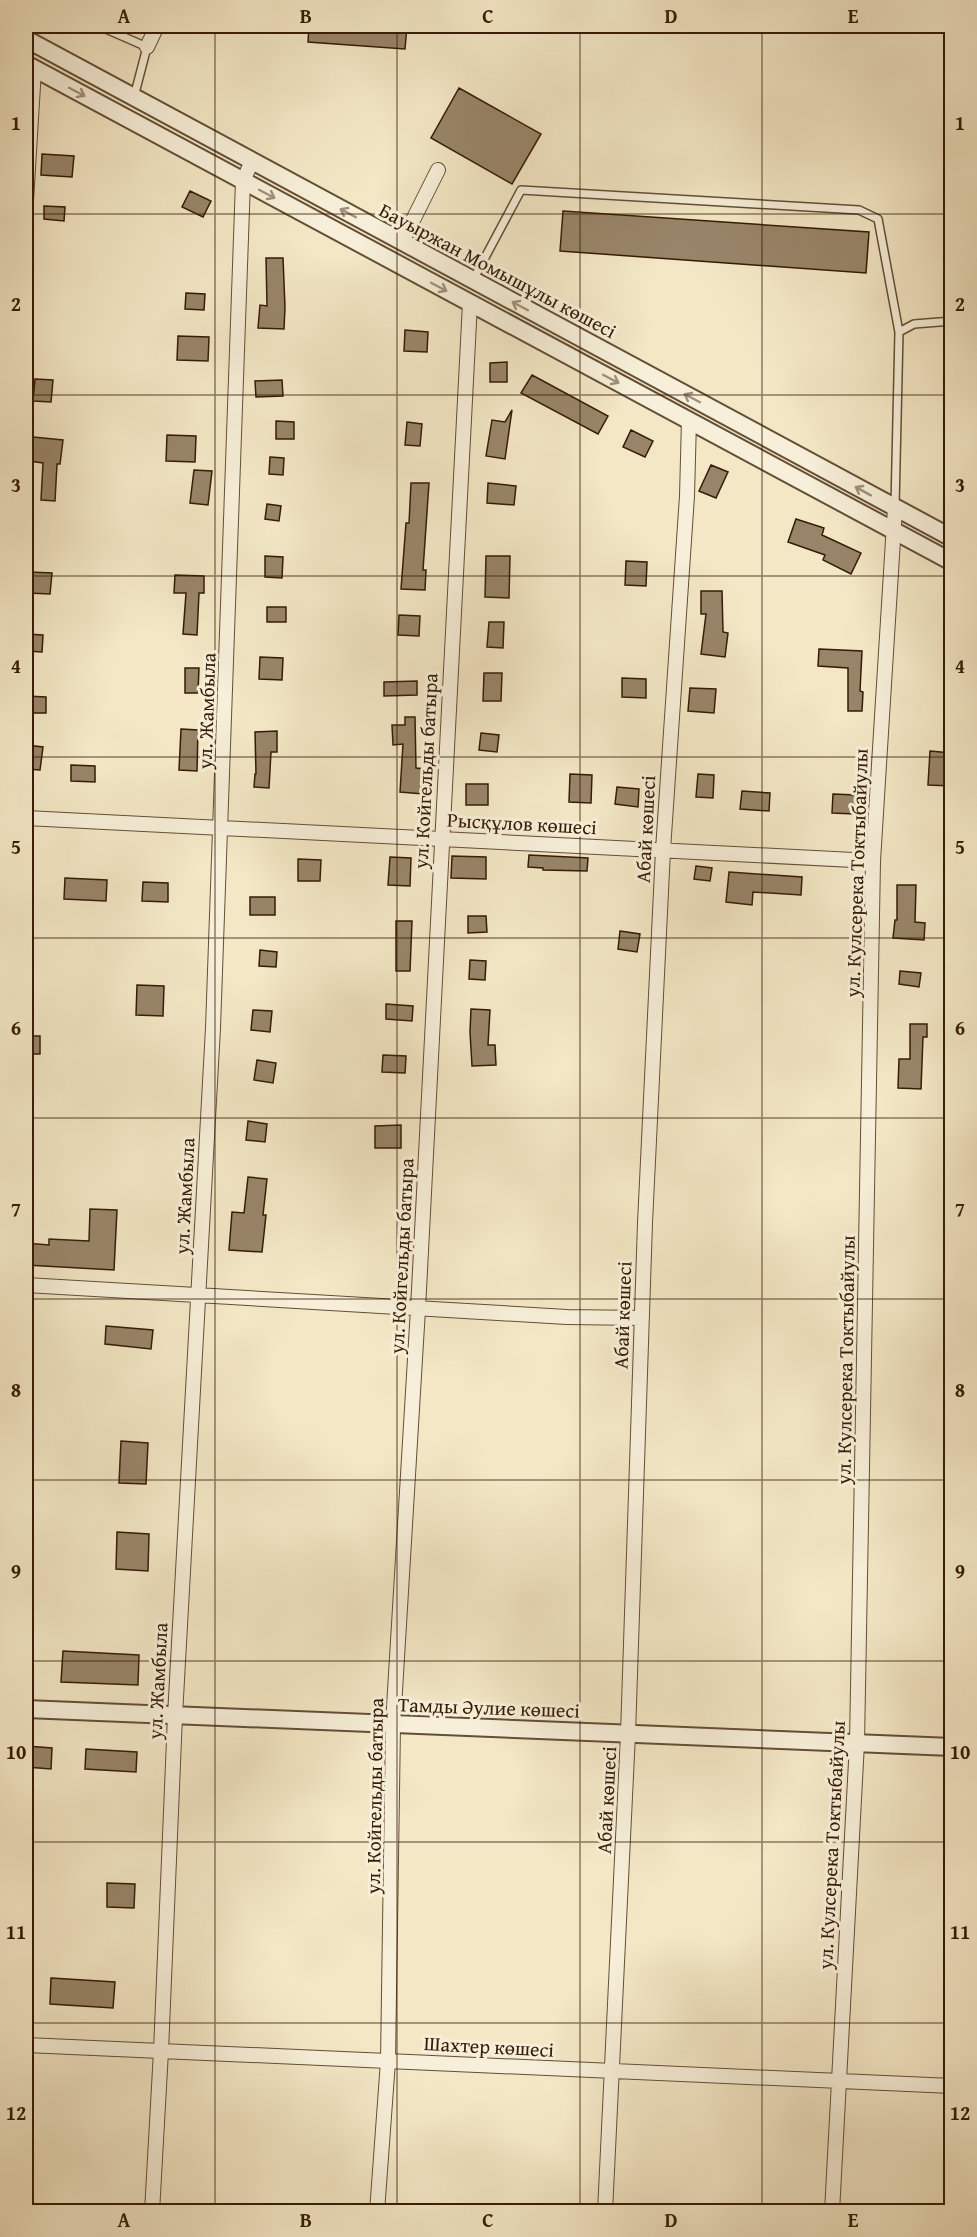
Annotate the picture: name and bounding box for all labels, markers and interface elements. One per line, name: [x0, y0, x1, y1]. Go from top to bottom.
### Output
text: A: [118, 1, 131, 30]
text: B: [300, 1, 312, 30]
text: C: [482, 1, 494, 30]
text: D: [664, 1, 678, 30]
text: E: [848, 1, 859, 30]
one-way arrow: [68, 86, 85, 98]
text: 1: [11, 108, 21, 137]
text: 1: [955, 108, 965, 137]
one-way arrow: [258, 189, 276, 200]
street label: Бауыржан Момышұлы көшесі: [374, 195, 622, 345]
one-way arrow: [340, 207, 357, 219]
one-way arrow: [430, 281, 447, 293]
text: 2: [11, 289, 21, 318]
text: 2: [955, 289, 965, 318]
one-way arrow: [511, 300, 529, 311]
one-way arrow: [602, 373, 620, 385]
one-way arrow: [683, 391, 701, 403]
text: 3: [11, 470, 21, 499]
text: 3: [955, 470, 965, 499]
one-way arrow: [855, 485, 872, 497]
text: 4: [11, 651, 21, 680]
text: 4: [955, 651, 965, 680]
street label: ул. Жамбыла: [189, 652, 223, 771]
street label: ул. Койгельды батыра: [405, 672, 445, 871]
street label: ул. Кулсерека Токтыбайулы: [837, 748, 875, 999]
street label: Абай көшесі: [628, 774, 662, 884]
street label: Рысқұлов көшесі: [446, 805, 598, 841]
text: 5: [11, 832, 21, 861]
text: 5: [955, 832, 965, 861]
text: 6: [11, 1013, 21, 1042]
text: 6: [955, 1013, 965, 1042]
street label: ул. Жамбыла: [166, 1136, 202, 1256]
street label: ул. Койгельды батыра: [381, 1157, 421, 1356]
text: 7: [11, 1194, 21, 1223]
text: 7: [955, 1194, 965, 1223]
street label: ул. Кулсерека Токтыбайулы: [828, 1235, 862, 1486]
street label: Абай көшесі: [606, 1260, 638, 1369]
text: 8: [11, 1375, 21, 1404]
text: 8: [955, 1375, 965, 1404]
text: 9: [11, 1556, 21, 1585]
text: 9: [955, 1556, 965, 1585]
street label: ул. Жамбыла: [139, 1621, 175, 1741]
street label: Тамды Әулие көшесі: [398, 1689, 581, 1725]
street label: ул. Койгельды батыра: [358, 1697, 390, 1895]
street label: ул. Кулсерека Токтыбайулы: [810, 1720, 852, 1971]
text: 10: [6, 1737, 26, 1766]
text: 10: [950, 1737, 970, 1766]
street label: Абай көшесі: [589, 1745, 623, 1855]
text: 11: [6, 1917, 26, 1946]
text: 11: [950, 1917, 970, 1946]
street label: Шахтер көшесі: [423, 2028, 555, 2064]
text: 12: [6, 2098, 26, 2127]
text: 12: [950, 2098, 970, 2127]
text: A: [118, 2205, 131, 2234]
text: B: [300, 2205, 312, 2234]
text: C: [482, 2205, 494, 2234]
text: D: [664, 2205, 678, 2234]
text: E: [848, 2205, 859, 2234]

